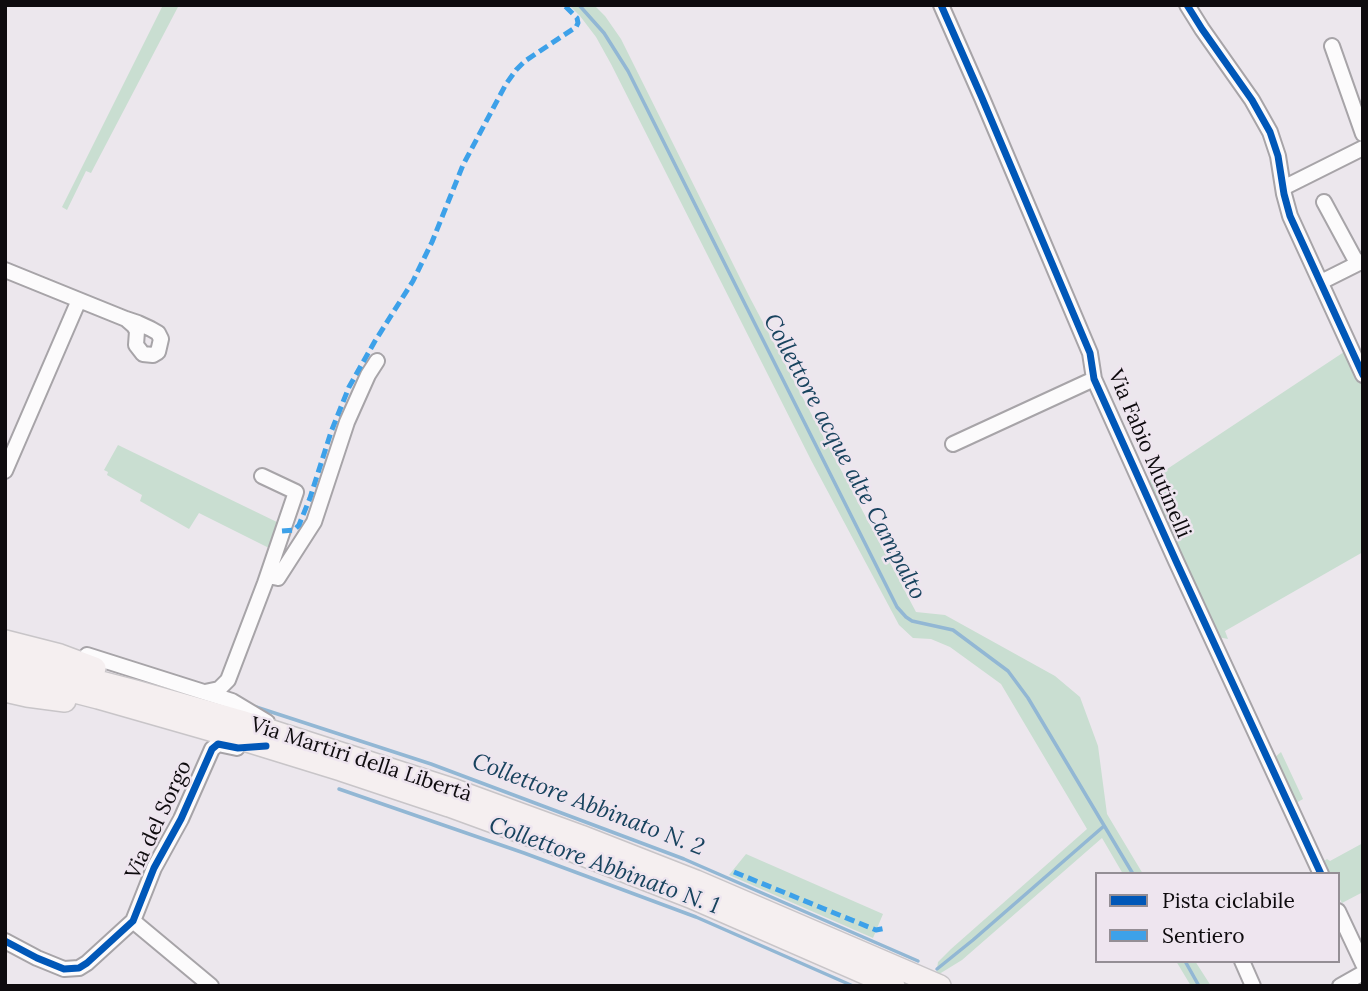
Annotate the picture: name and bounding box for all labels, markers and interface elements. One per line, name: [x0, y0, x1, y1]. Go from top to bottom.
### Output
water label: Collettore acque alte Campalto: [757, 310, 931, 604]
street label: Via Fabio Mutinelli: [1102, 366, 1196, 542]
street label: Via Martiri della Libertà: [247, 712, 475, 808]
water label: Collettore Abbinato N. 2: [468, 748, 708, 862]
street label: Via del Sorgo: [121, 757, 197, 883]
water label: Collettore Abbinato N. 1: [485, 811, 723, 921]
legend: [1095, 872, 1340, 963]
text: Pista ciclabile: [1162, 887, 1295, 914]
text: Sentiero: [1162, 922, 1245, 949]

